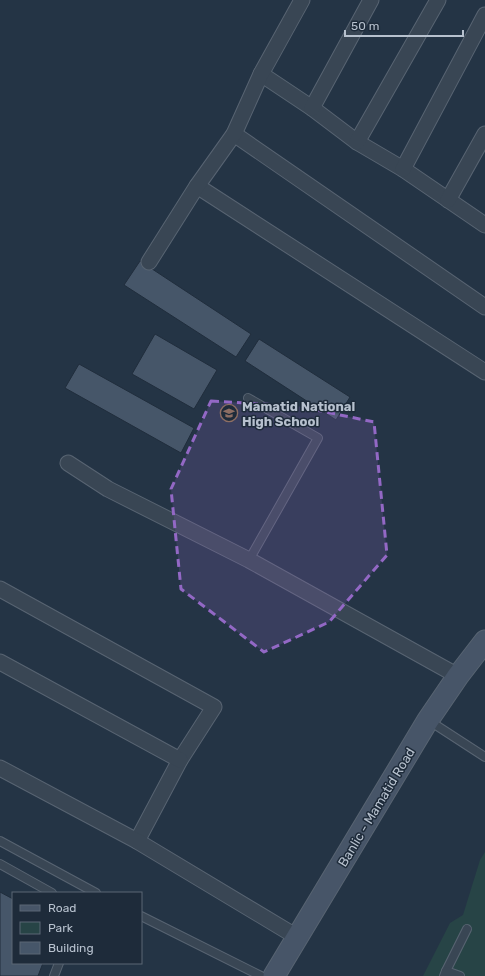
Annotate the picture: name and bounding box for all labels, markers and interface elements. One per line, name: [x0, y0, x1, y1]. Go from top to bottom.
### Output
scale bar: [345, 12, 463, 38]
text: 50 m: [351, 19, 379, 33]
place label: Mamatid National High School: [242, 399, 355, 429]
school or university icon: Mamatid National High School: [219, 403, 239, 423]
street label: Banlic - Mamatid Road: [335, 745, 418, 869]
legend: [12, 892, 142, 964]
text: Road: [48, 901, 76, 915]
text: Park: [48, 921, 74, 935]
text: Building: [48, 941, 94, 955]

